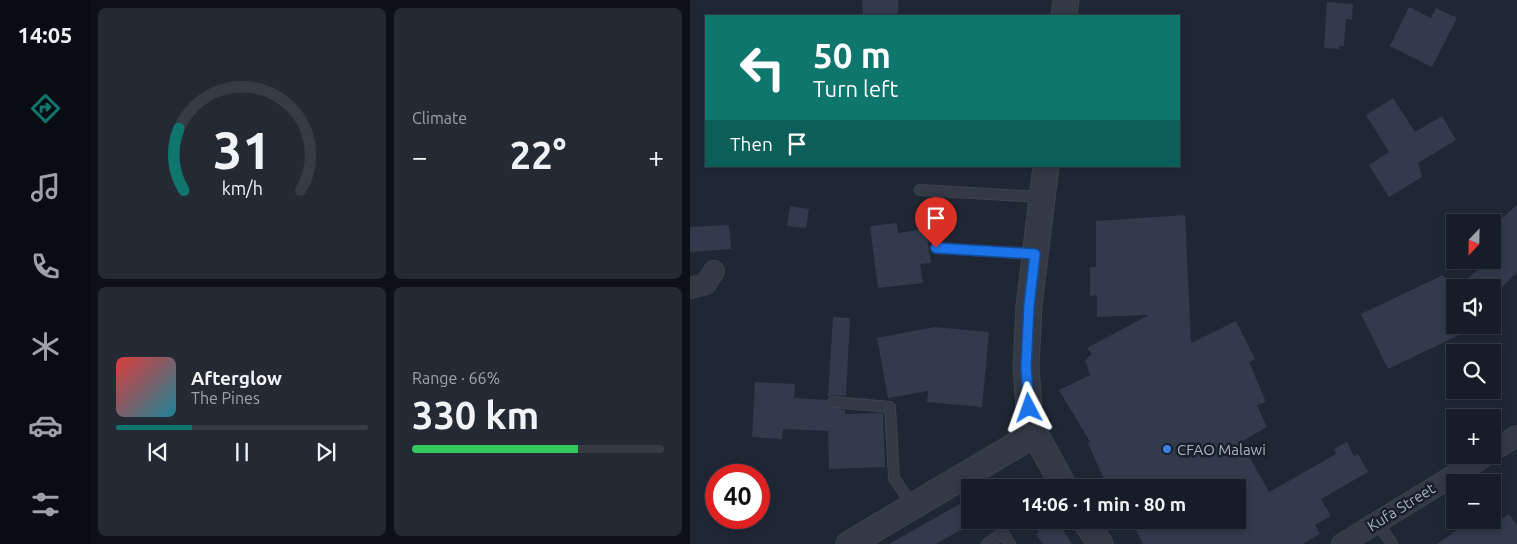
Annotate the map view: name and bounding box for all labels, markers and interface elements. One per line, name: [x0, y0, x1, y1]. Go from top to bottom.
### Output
text: 14:05: [17, 22, 73, 47]
icon: left: [730, 35, 795, 100]
text: 50 m: [813, 35, 891, 75]
text: Turn left: [813, 76, 898, 101]
icon: directions: [28, 91, 63, 126]
text: Climate: [412, 109, 467, 127]
text: 31: [213, 121, 271, 179]
icon: arrive: [783, 130, 811, 158]
text: Then: [730, 133, 773, 155]
text: 22°: [510, 134, 566, 176]
text: −: [412, 141, 428, 172]
text: +: [648, 141, 664, 172]
icon: music: [28, 170, 63, 205]
text: km/h: [221, 178, 263, 198]
pin: [915, 197, 957, 248]
icon: arrive: [922, 204, 950, 232]
north arrow: [1446, 214, 1501, 269]
map controls: [1446, 214, 1501, 529]
icon: phone: [28, 249, 63, 284]
button: sound: [1446, 279, 1501, 334]
icon: climate: [28, 329, 63, 364]
button: search: [1446, 344, 1501, 399]
text: Afterglow: [191, 367, 282, 389]
text: Range · 66%: [412, 369, 500, 387]
position arrow: [1002, 381, 1054, 433]
text: The Pines: [191, 389, 260, 407]
text: 330 km: [412, 394, 539, 436]
icon: car: [28, 408, 63, 443]
button: +: [1446, 409, 1501, 464]
icon: previous: [144, 438, 172, 466]
icon: pause: [228, 438, 256, 466]
icon: next: [312, 438, 340, 466]
place label: CFAO Malawi: [1177, 441, 1266, 458]
marker: CFAO Malawi: [1161, 443, 1173, 455]
speed limit sign: 40: [705, 464, 770, 529]
button: −: [1446, 474, 1501, 529]
street label: Kufa Street: [1364, 480, 1438, 534]
icon: filters: [28, 487, 63, 522]
text: 14:06 · 1 min · 80 m: [1021, 493, 1186, 515]

